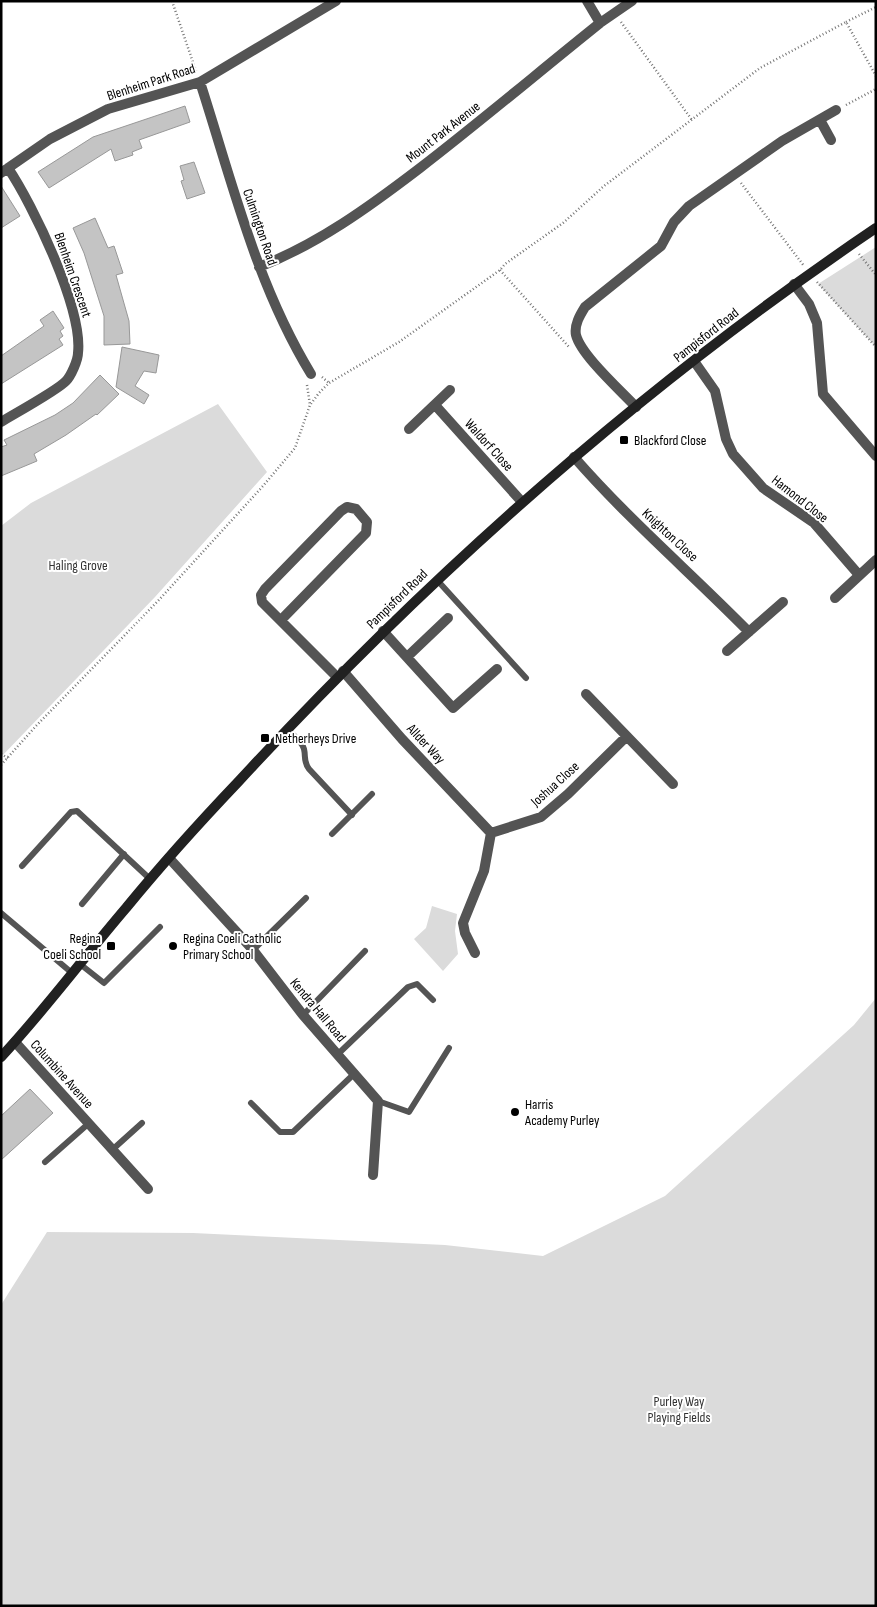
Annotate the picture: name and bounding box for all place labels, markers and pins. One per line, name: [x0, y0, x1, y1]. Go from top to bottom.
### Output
place label: Blackford Close: [634, 432, 706, 449]
marker: Blackford Close: [618, 434, 630, 446]
place label: Netherheys Drive: [275, 730, 356, 747]
marker: Netherheys Drive: [259, 732, 271, 744]
place label: Regina Coeli School: [43, 930, 101, 963]
place label: Regina Coeli Catholic Primary School: [183, 930, 282, 963]
marker: Regina Coeli School: [105, 940, 117, 952]
marker: Regina Coeli Catholic Primary School: [167, 940, 179, 952]
place label: Harris Academy Purley: [524, 1096, 600, 1129]
marker: Harris Academy Purley: [509, 1106, 521, 1118]

